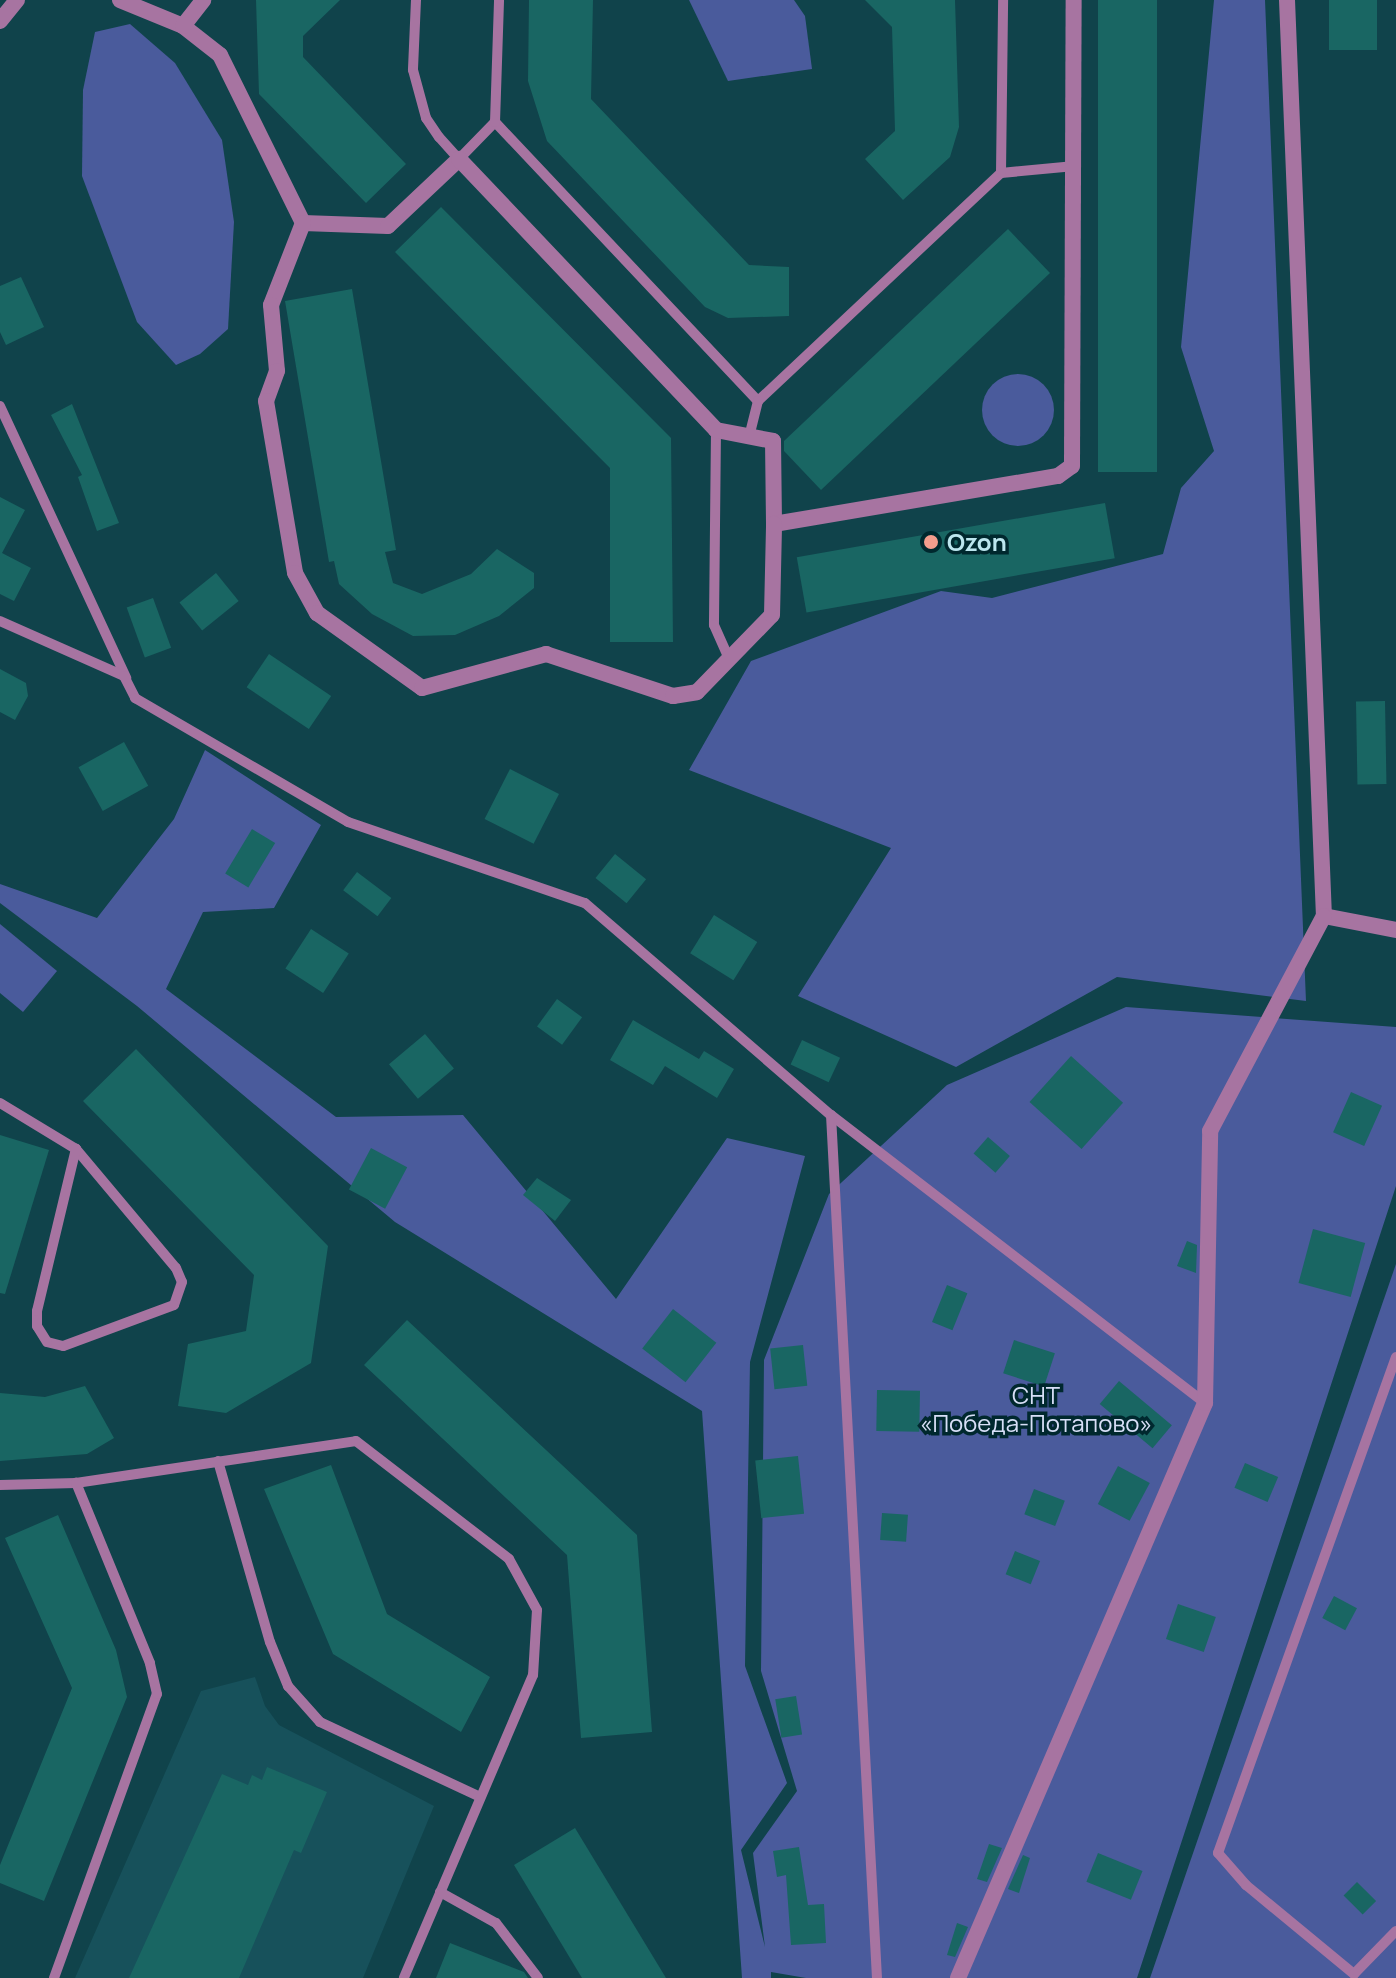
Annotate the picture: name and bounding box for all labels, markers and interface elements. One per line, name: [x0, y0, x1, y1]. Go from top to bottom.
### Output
place label: Ozon: [947, 528, 1007, 556]
marker: Ozon: [922, 533, 940, 551]
park label: СНТ «Победа-Потапово»: [920, 1381, 1152, 1437]

